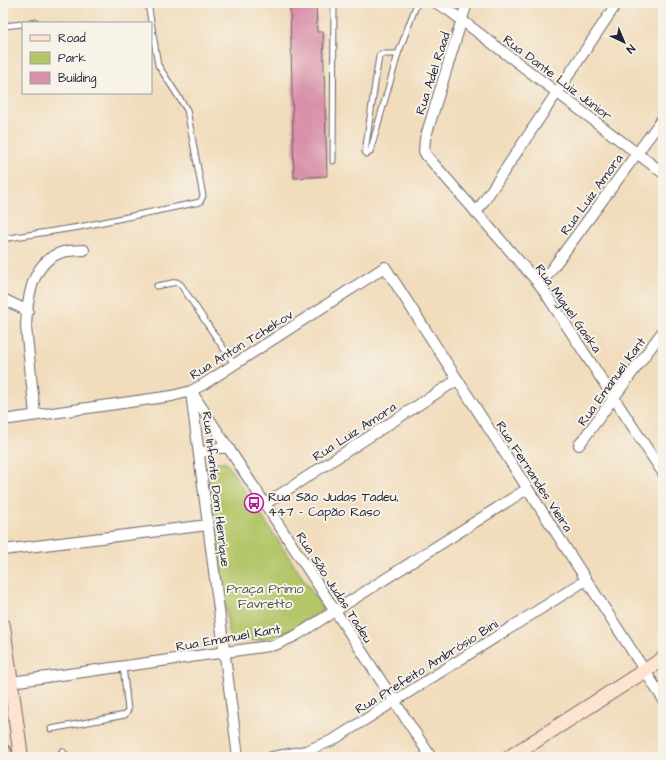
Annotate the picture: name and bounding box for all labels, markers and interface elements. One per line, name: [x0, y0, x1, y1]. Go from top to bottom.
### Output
legend: [22, 22, 152, 94]
north arrow: [604, 22, 644, 62]
street label: Rua Adel Raad: [411, 29, 455, 117]
text: Road: [58, 30, 86, 47]
street label: Rua Dante Luiz Júnior: [499, 31, 616, 125]
text: N: [623, 41, 638, 57]
text: Park: [58, 50, 86, 67]
text: Building: [58, 70, 96, 88]
street label: Rua Luiz Amora: [556, 150, 628, 239]
street label: Rua Miguel Gaska: [530, 261, 606, 358]
street label: Rua Anton Tchekov: [186, 306, 297, 384]
street label: Rua Emanuel Kant: [573, 333, 651, 430]
street label: Rua Luiz Amora: [309, 398, 400, 466]
street label: Rua Infante Dom Henrique: [198, 410, 234, 568]
street label: Rua Fernandes Vieira: [492, 418, 577, 536]
place label: Rua São Judas Tadeu, 447 - Capão Raso: [268, 488, 399, 521]
bus stop icon: Rua São Judas Tadeu, 447 - Capão Raso: [243, 492, 265, 514]
street label: Rua São Judas Tadeu: [292, 529, 377, 647]
park label: Praça Primo Favretto: [227, 580, 304, 613]
street label: Rua Prefeito Ambrósio Bini: [352, 615, 502, 718]
street label: Rua Emanuel Kant: [175, 620, 283, 656]

